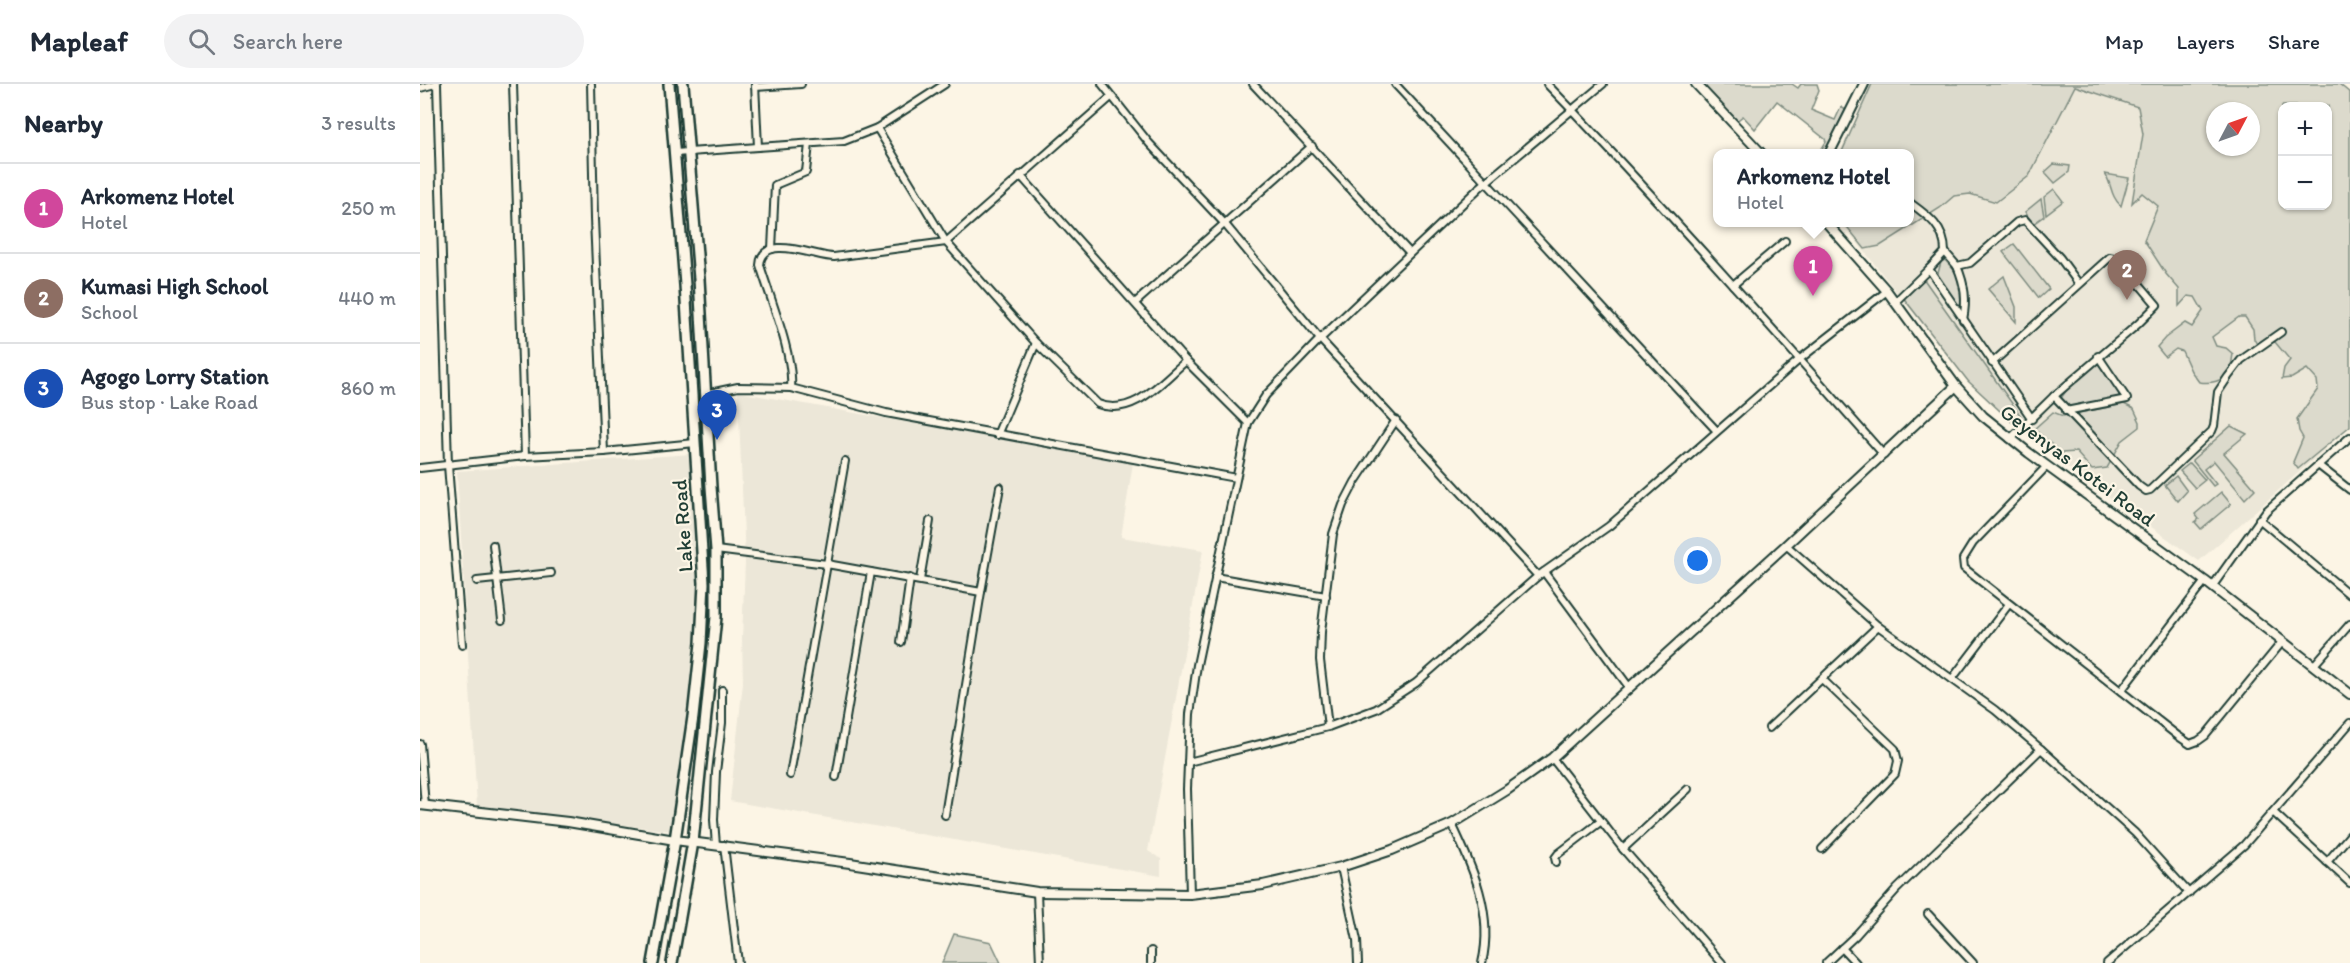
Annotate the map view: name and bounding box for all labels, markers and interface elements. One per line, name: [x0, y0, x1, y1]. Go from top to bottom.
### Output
search box: [164, 14, 584, 68]
text: Mapleaf: [30, 24, 128, 58]
icon: search: [185, 25, 218, 58]
text: Search here: [233, 28, 343, 55]
text: Map: [2105, 29, 2144, 54]
text: Layers: [2177, 29, 2235, 54]
text: Share: [2268, 29, 2320, 54]
north arrow: [2206, 102, 2260, 156]
map controls: [2278, 102, 2332, 210]
button: +: [2278, 102, 2332, 156]
text: Nearby: [24, 107, 103, 139]
text: 3 results: [321, 111, 396, 135]
popup: [1713, 149, 1914, 227]
button: −: [2278, 156, 2332, 210]
text: Arkomenz Hotel: [1737, 163, 1890, 190]
text: Arkomenz Hotel: [81, 183, 234, 210]
text: Hotel: [1737, 190, 1784, 214]
text: 1: [39, 196, 48, 220]
text: 250 m: [341, 196, 396, 220]
text: Hotel: [81, 210, 128, 234]
pin: 1: [1794, 246, 1832, 296]
pin: 2: [2108, 250, 2146, 300]
text: Kumasi High School: [81, 273, 268, 300]
text: 2: [38, 286, 49, 310]
text: 440 m: [338, 286, 396, 310]
text: School: [81, 300, 138, 324]
text: Agogo Lorry Station: [81, 363, 269, 390]
text: 3: [38, 376, 49, 400]
text: 860 m: [341, 376, 396, 400]
text: Bus stop · Lake Road: [81, 390, 258, 414]
pin: 3: [698, 390, 736, 440]
street label: Geyenyas Kotei Road: [1995, 398, 2161, 532]
street label: Lake Road: [666, 479, 698, 573]
your location: [1683, 546, 1712, 575]

